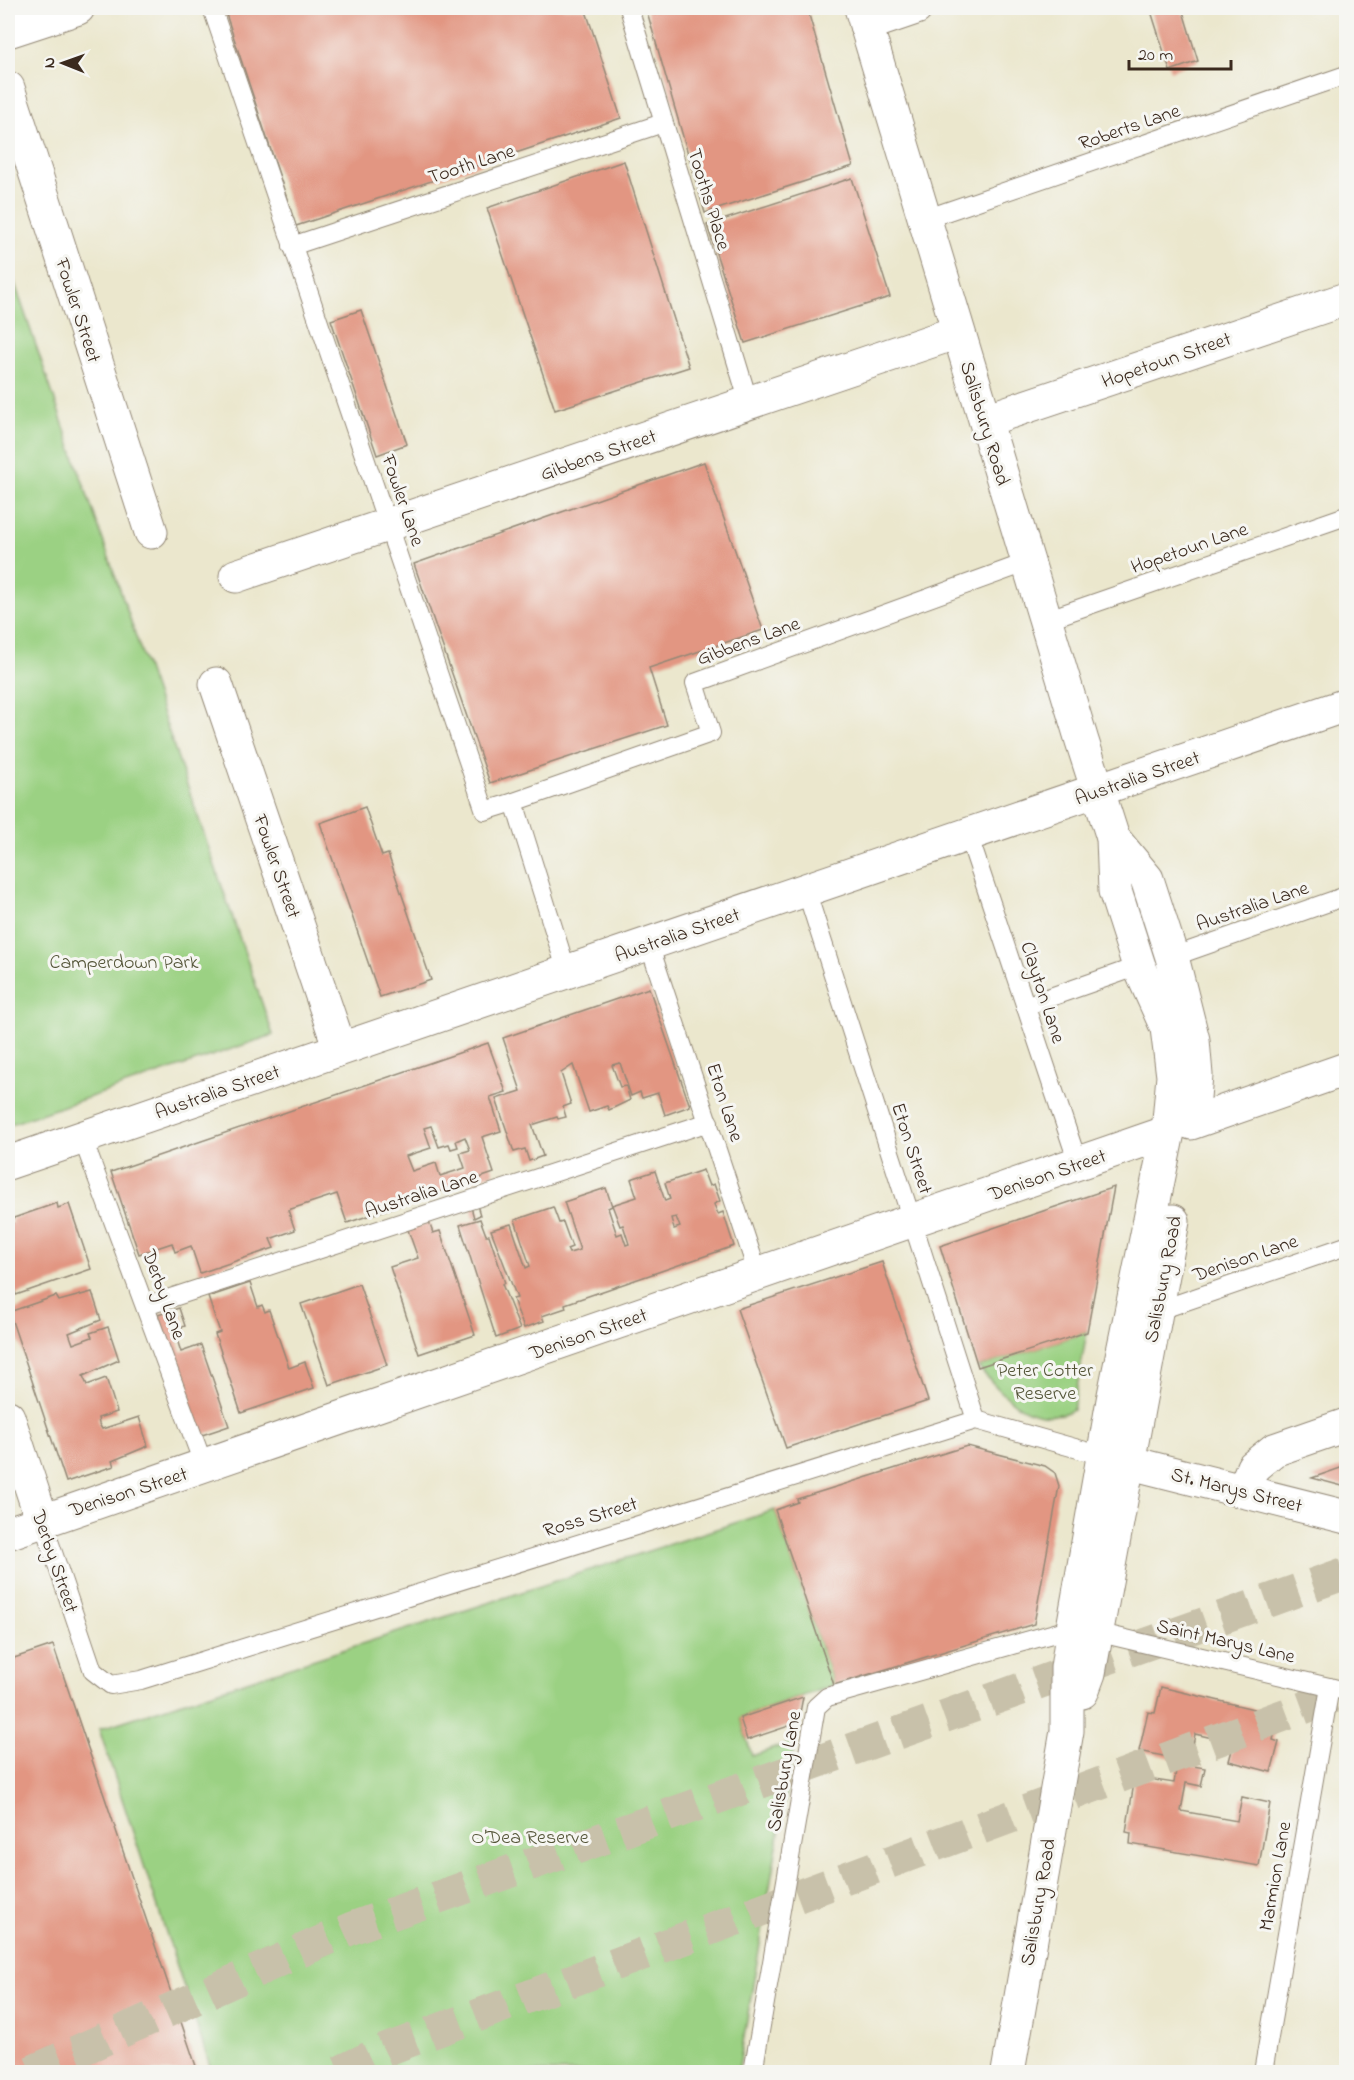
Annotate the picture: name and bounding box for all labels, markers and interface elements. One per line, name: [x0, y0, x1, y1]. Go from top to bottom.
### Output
north arrow: [33, 33, 93, 93]
scale bar: [1129, 33, 1231, 71]
text: 20 m: [1138, 43, 1173, 69]
text: N: [38, 57, 62, 68]
street label: Roberts Lane: [1075, 97, 1184, 159]
street label: Tooth Lane: [425, 138, 519, 193]
street label: Tooths Place: [678, 145, 737, 254]
street label: Fowler Street: [46, 254, 107, 367]
street label: Hopetoun Street: [1098, 325, 1236, 397]
street label: Salisbury Road: [951, 358, 1016, 489]
street label: Gibbens Street: [537, 423, 661, 490]
street label: Fowler Lane: [372, 450, 431, 550]
street label: Hopetoun Lane: [1127, 516, 1252, 583]
street label: Gibbens Lane: [693, 610, 804, 674]
street label: Australia Street: [1071, 744, 1205, 814]
street label: Fowler Street: [244, 810, 307, 923]
street label: Australia Lane: [1193, 875, 1313, 940]
street label: Australia Street: [611, 901, 745, 971]
street label: Clayton Lane: [1012, 938, 1072, 1047]
park label: Camperdown Park: [49, 949, 199, 978]
street label: Australia Street: [151, 1058, 285, 1128]
street label: Eton Lane: [697, 1060, 750, 1146]
street label: Eton Street: [882, 1099, 939, 1198]
street label: Denison Street: [984, 1143, 1111, 1210]
street label: Australia Lane: [361, 1163, 482, 1227]
street label: Salisbury Road: [1138, 1214, 1191, 1345]
street label: Denison Lane: [1188, 1228, 1302, 1291]
street label: Derby Lane: [133, 1245, 192, 1344]
street label: Denison Street: [525, 1302, 652, 1369]
park label: Peter Cotter Reserve: [997, 1357, 1094, 1409]
street label: Denison Street: [65, 1461, 192, 1526]
street label: St. Marys Street: [1168, 1461, 1305, 1522]
street label: Ross Street: [540, 1490, 642, 1546]
street label: Derby Street: [22, 1506, 85, 1617]
street label: Saint Marys Lane: [1153, 1612, 1298, 1672]
street label: Salisbury Lane: [761, 1709, 810, 1834]
street label: Marmion Lane: [1253, 1819, 1300, 1933]
park label: O’Dea Reserve: [471, 1824, 589, 1853]
street label: Salisbury Road: [1014, 1837, 1065, 1968]

